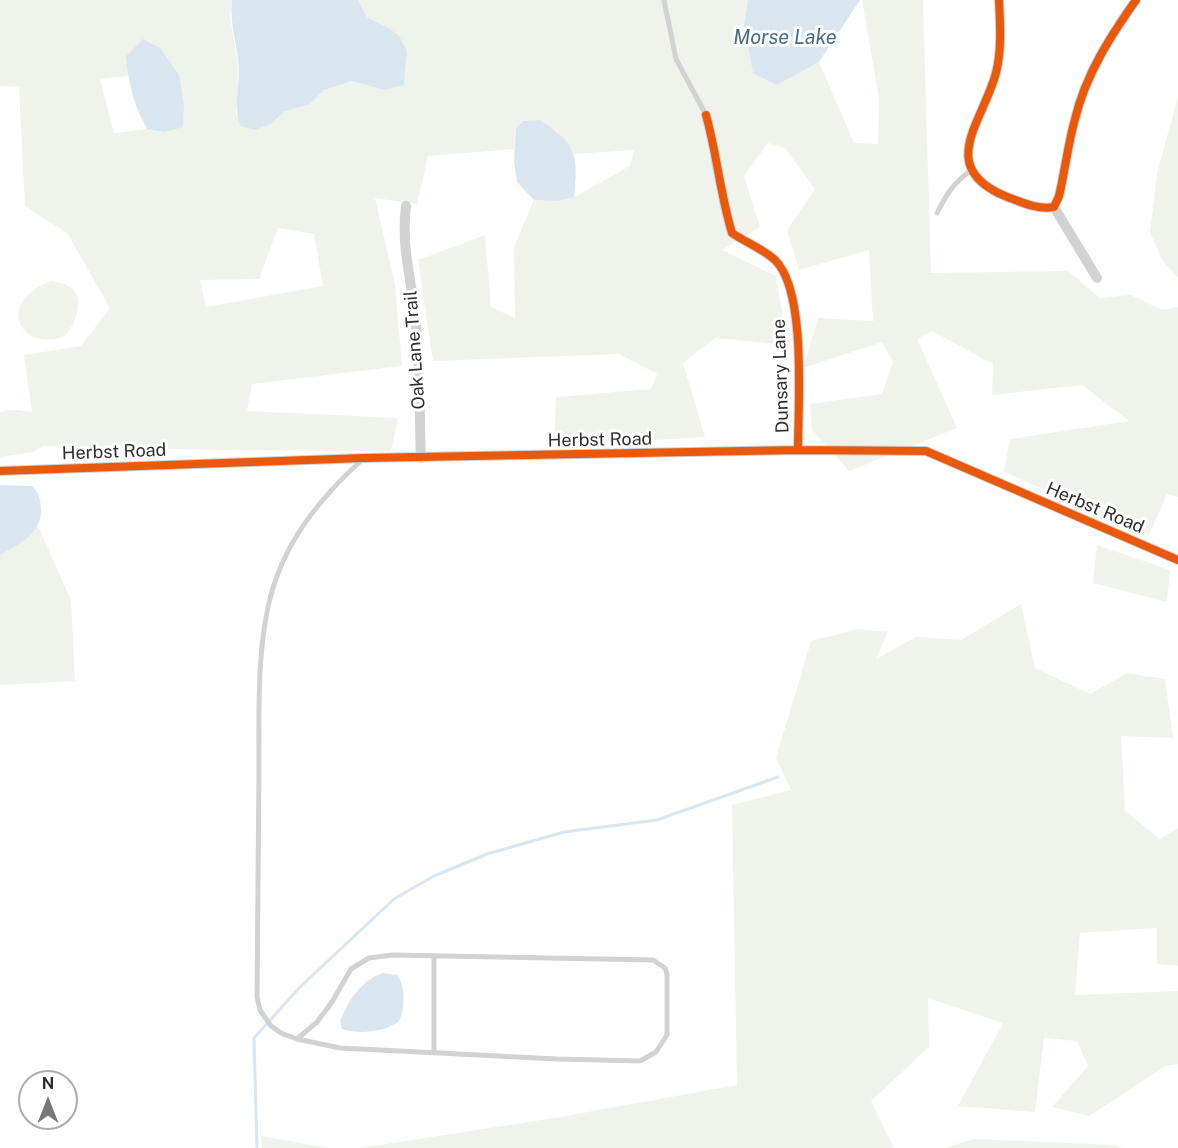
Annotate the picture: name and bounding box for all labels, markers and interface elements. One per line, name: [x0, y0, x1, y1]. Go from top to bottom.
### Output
water label: Morse Lake: [733, 26, 837, 50]
street label: Oak Lane Trail: [400, 290, 430, 410]
street label: Dunsary Lane: [768, 318, 794, 434]
street label: Herbst Road: [548, 428, 652, 452]
street label: Herbst Road: [61, 439, 167, 465]
street label: Herbst Road: [1043, 478, 1147, 538]
north arrow: [18, 1070, 78, 1130]
text: N: [42, 1074, 54, 1093]

